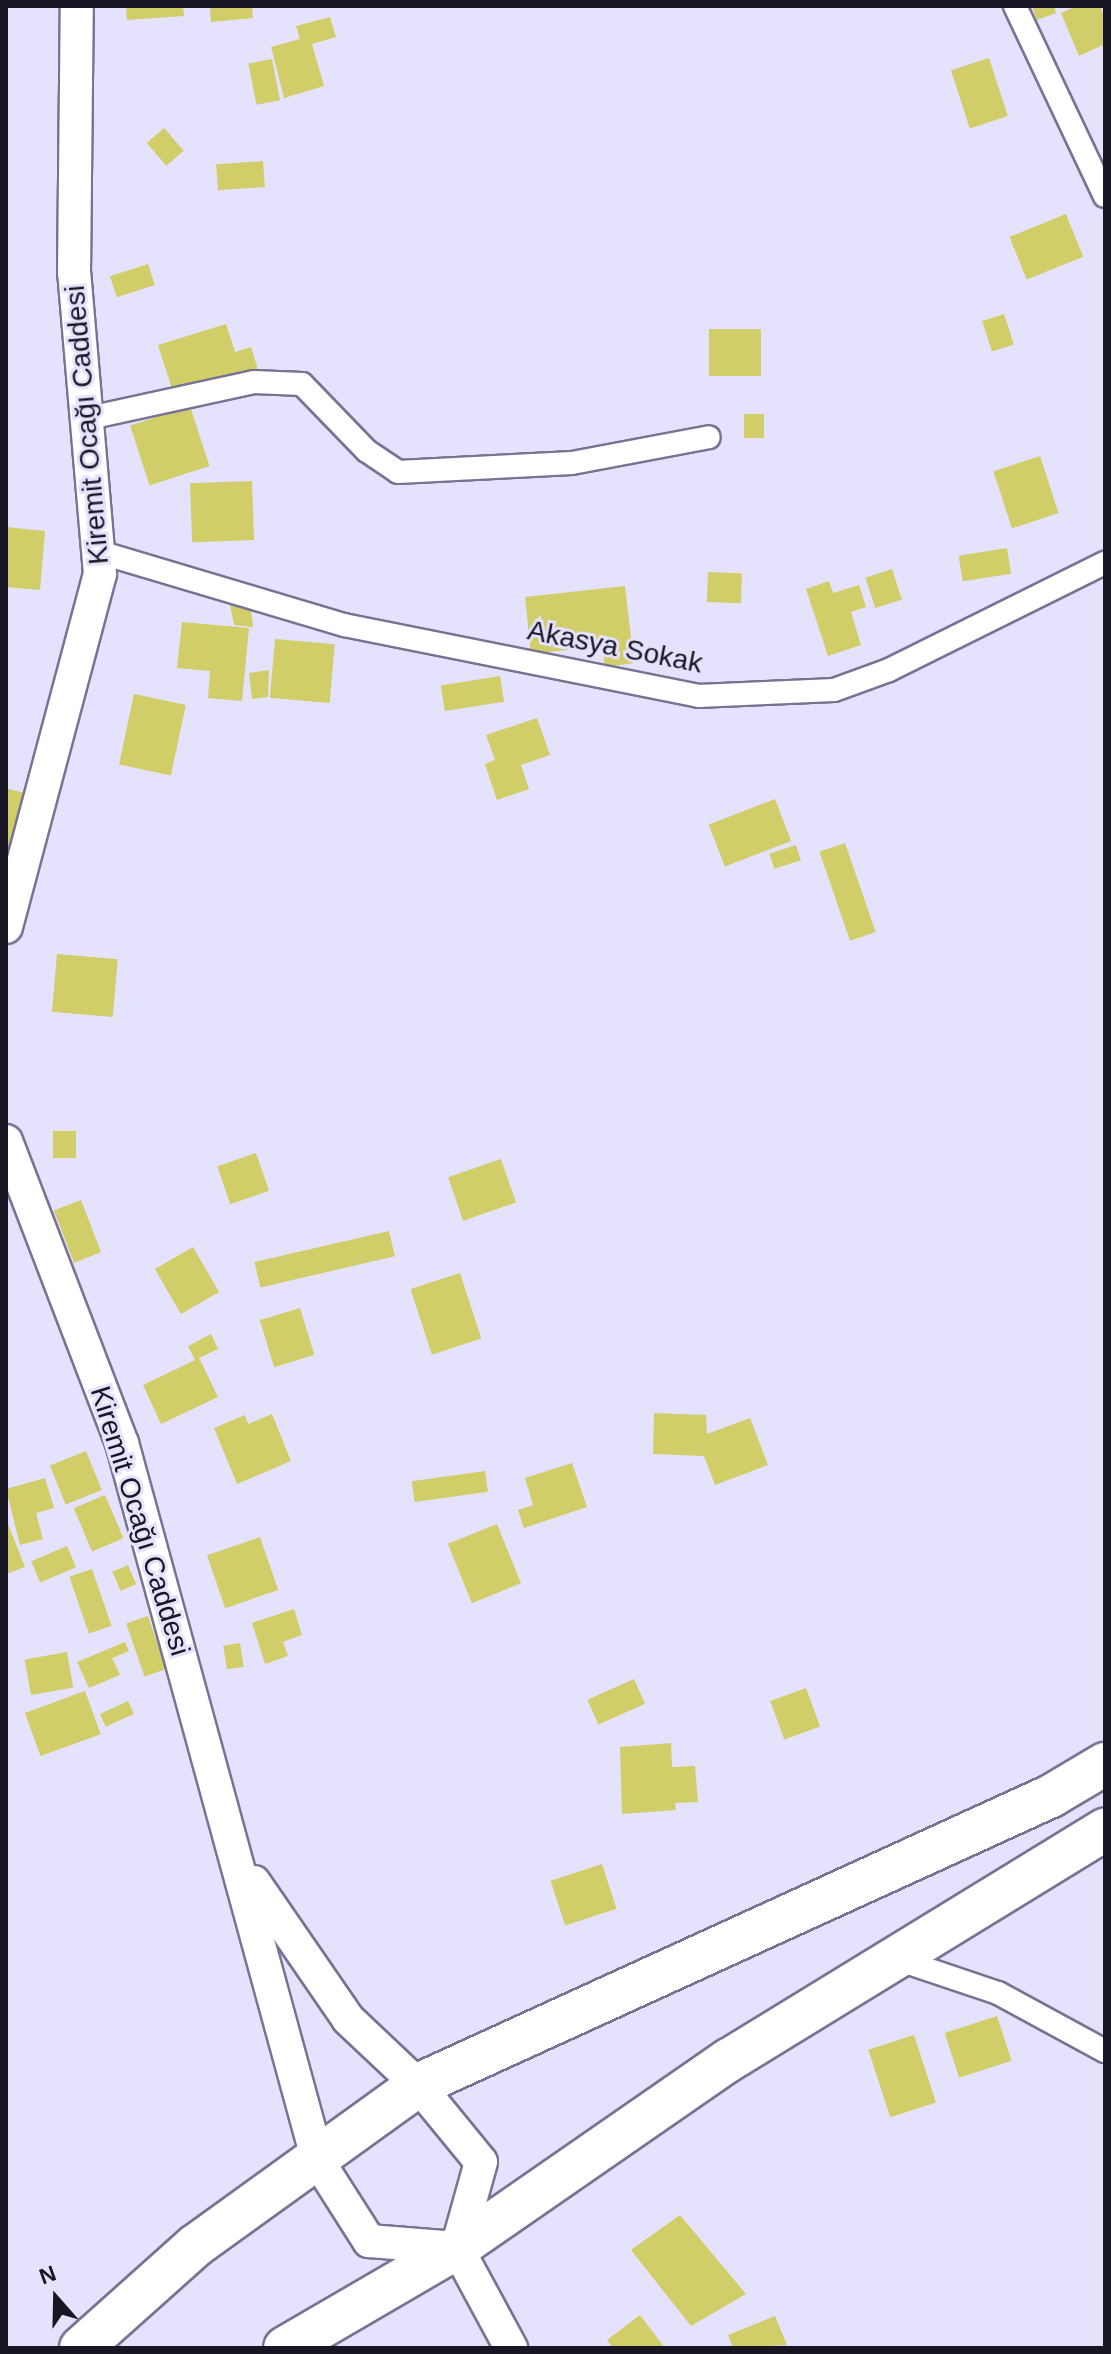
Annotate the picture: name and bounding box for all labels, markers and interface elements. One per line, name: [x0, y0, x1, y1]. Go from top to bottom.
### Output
street label: Kiremit Ocağı Caddesi: [58, 284, 116, 566]
street label: Akasya Sokak: [525, 614, 705, 680]
street label: Kiremit Ocağı Caddesi: [83, 1382, 197, 1660]
north arrow: [16, 2258, 96, 2338]
text: N: [36, 2261, 59, 2289]

